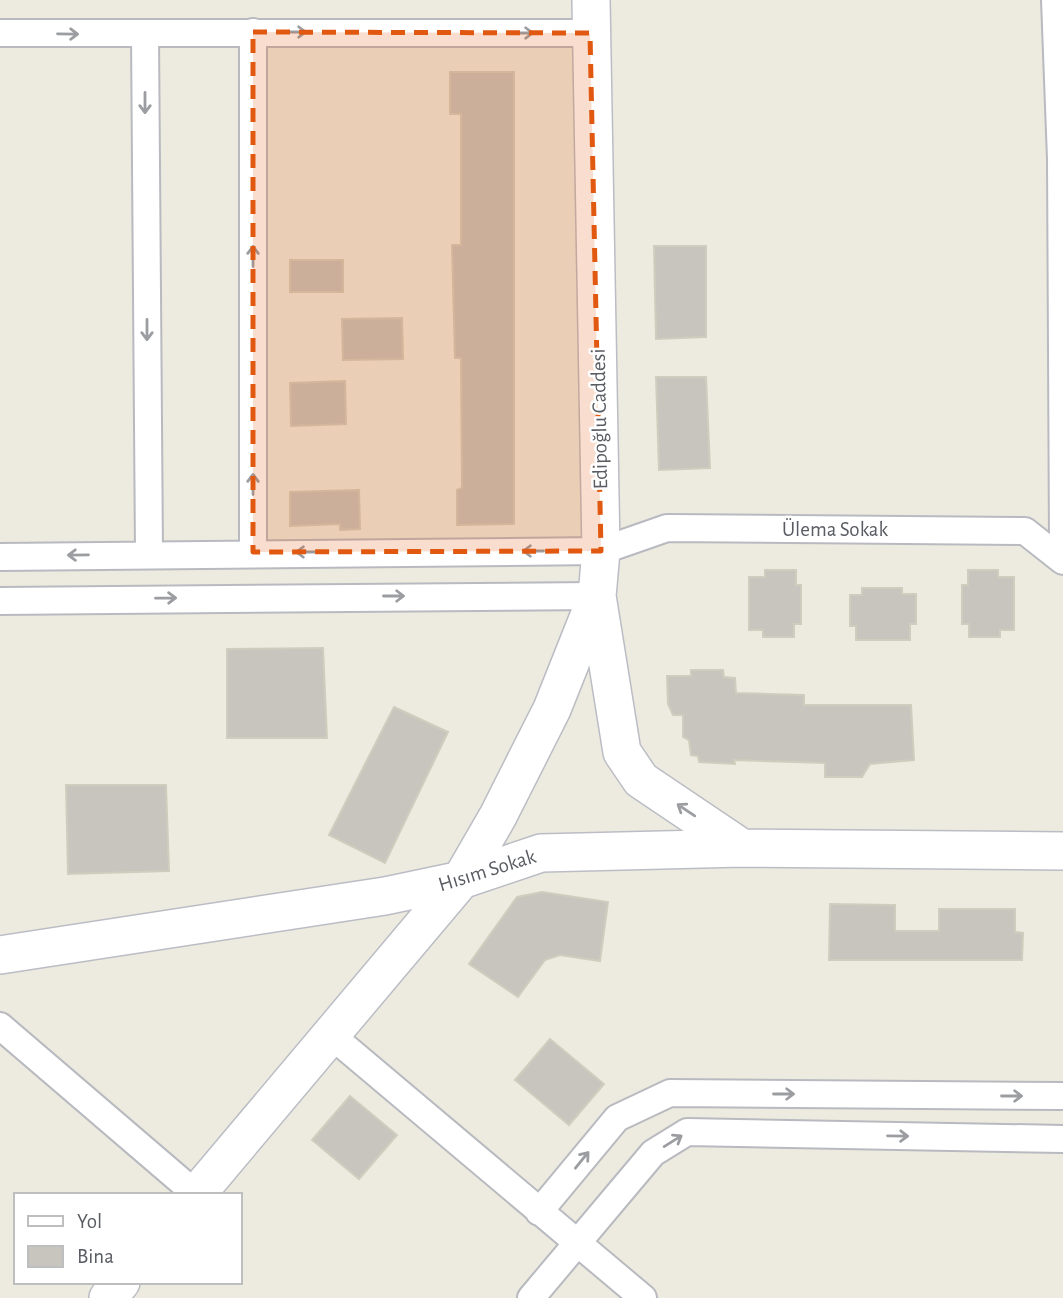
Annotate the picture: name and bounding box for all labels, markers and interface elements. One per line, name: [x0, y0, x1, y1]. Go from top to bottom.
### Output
one-way arrow: [284, 25, 307, 39]
one-way arrow: [511, 26, 534, 40]
one-way arrow: [56, 27, 79, 41]
one-way arrow: [138, 91, 152, 114]
one-way arrow: [246, 245, 260, 268]
one-way arrow: [140, 318, 154, 341]
street label: Edipoğlu Caddesi: [588, 348, 611, 490]
one-way arrow: [246, 473, 260, 496]
street label: Ülema Sokak: [782, 518, 889, 540]
one-way arrow: [522, 544, 545, 558]
one-way arrow: [294, 545, 317, 559]
one-way arrow: [67, 549, 90, 562]
one-way arrow: [382, 589, 405, 603]
one-way arrow: [154, 591, 177, 605]
one-way arrow: [677, 803, 696, 817]
street label: Hısım Sokak: [436, 846, 539, 895]
one-way arrow: [772, 1087, 795, 1101]
one-way arrow: [1000, 1089, 1023, 1102]
one-way arrow: [886, 1129, 909, 1143]
one-way arrow: [663, 1133, 682, 1148]
one-way arrow: [574, 1151, 590, 1169]
legend: [14, 1193, 242, 1284]
text: Yol: [77, 1211, 102, 1232]
text: Bina: [77, 1246, 114, 1267]

